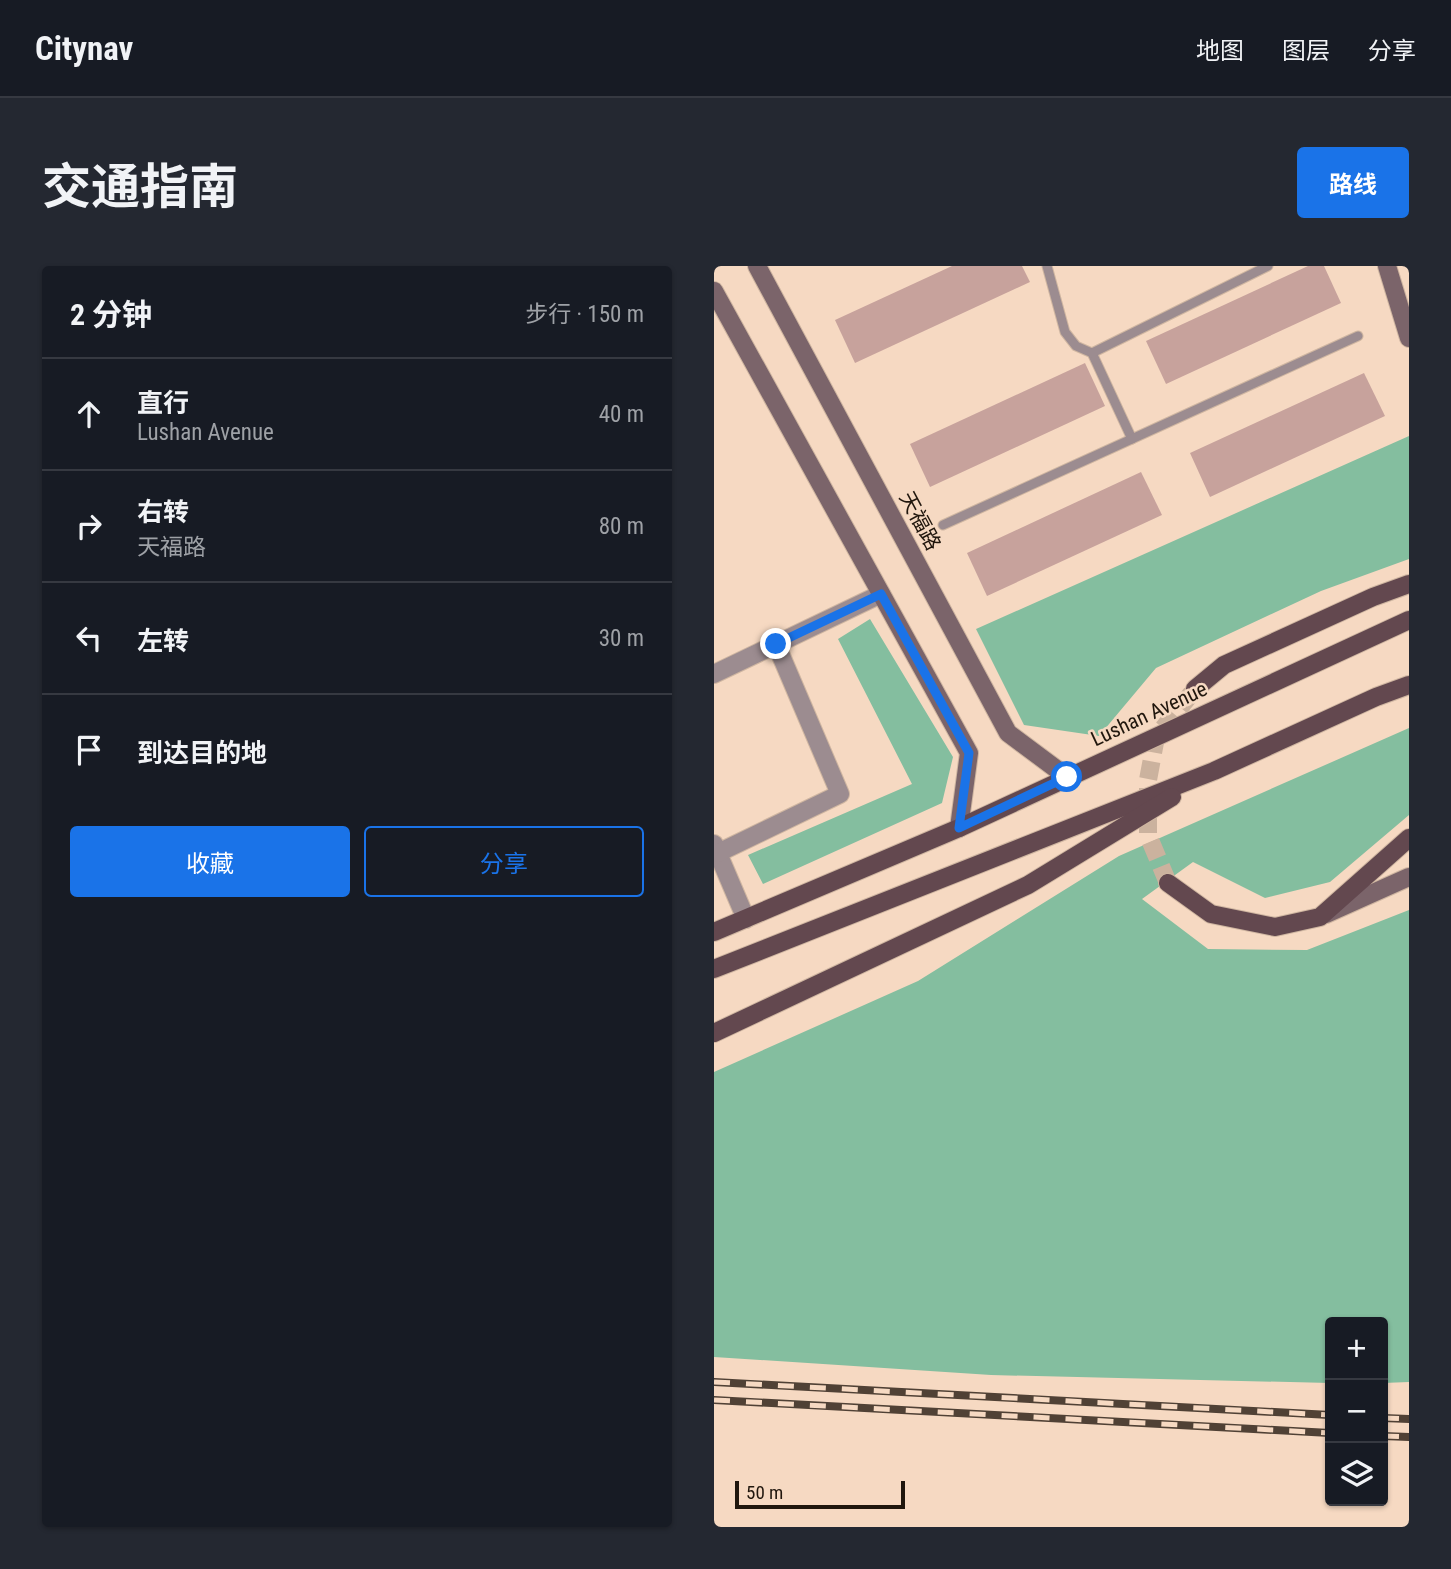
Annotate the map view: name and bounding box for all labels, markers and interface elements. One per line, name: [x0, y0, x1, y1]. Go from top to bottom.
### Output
text: Citynav: [35, 29, 133, 68]
text: 地图: [1196, 37, 1244, 65]
text: 图层: [1282, 37, 1330, 65]
text: 分享: [1368, 37, 1416, 65]
button: 路线: [1297, 147, 1409, 218]
text: 交通指南: [42, 159, 238, 216]
text: 2 分钟: [70, 297, 152, 332]
text: 步行 · 150 m: [525, 301, 644, 328]
text: 直行: [137, 388, 189, 418]
icon: ahead: [70, 395, 108, 433]
text: 40 m: [599, 401, 644, 428]
text: Lushan Avenue: [137, 419, 274, 446]
street label: 天福路: [895, 488, 945, 554]
text: 右转: [137, 497, 189, 527]
icon: right: [70, 507, 108, 545]
text: 80 m: [599, 513, 644, 540]
text: 天福路: [137, 534, 206, 561]
icon: left: [70, 619, 108, 657]
text: 30 m: [599, 625, 644, 652]
text: 左转: [137, 626, 189, 656]
route end: [760, 628, 791, 659]
street label: Lushan Avenue: [1087, 677, 1211, 751]
icon: arrive: [70, 731, 108, 769]
text: 到达目的地: [137, 738, 267, 768]
route start: [1051, 761, 1082, 792]
button: 收藏: [70, 826, 350, 897]
button: 分享: [364, 826, 644, 897]
map controls: [1325, 1317, 1388, 1506]
button: +: [1325, 1317, 1388, 1380]
button: −: [1325, 1380, 1388, 1443]
button: layers: [1325, 1443, 1388, 1506]
scale bar: [735, 1478, 905, 1510]
text: 50 m: [746, 1481, 783, 1504]

